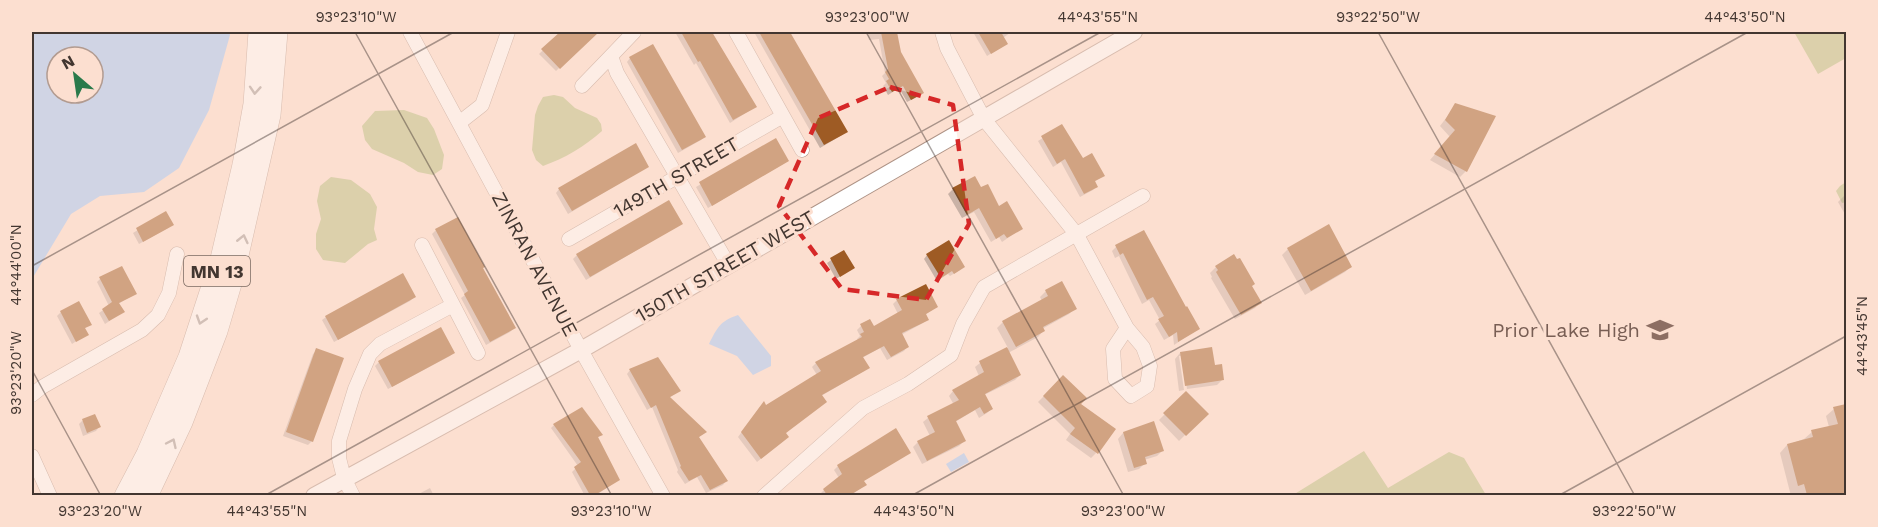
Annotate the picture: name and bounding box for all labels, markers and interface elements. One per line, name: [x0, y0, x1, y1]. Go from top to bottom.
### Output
text: 93°23'10"W: [315, 8, 397, 26]
text: 93°23'00"W: [825, 8, 909, 26]
text: 44°43'55"N: [1058, 8, 1138, 26]
text: 93°22'50"W: [1336, 8, 1420, 26]
text: 44°43'50"N: [1704, 8, 1786, 26]
north arrow: [45, 45, 105, 105]
text: N: [58, 51, 78, 74]
one-way arrow: [249, 85, 262, 94]
street label: 149TH STREET: [609, 131, 743, 223]
street label: ZINRAN AVENUE: [487, 188, 583, 340]
street label: 150TH STREET WEST: [631, 205, 819, 327]
text: 44°44'00"N: [7, 224, 25, 306]
one-way arrow: [235, 234, 248, 244]
road number: MN 13: [184, 256, 250, 286]
text: 44°43'45"N: [1853, 296, 1871, 376]
one-way arrow: [196, 314, 208, 325]
school or university icon: Prior Lake High: [1645, 315, 1675, 345]
place label: Prior Lake High: [1492, 318, 1640, 342]
text: 93°23'20"W: [7, 331, 25, 415]
one-way arrow: [165, 438, 177, 449]
text: 93°23'20"W: [58, 502, 142, 520]
text: 44°43'55"N: [227, 502, 307, 520]
text: 93°23'10"W: [570, 502, 652, 520]
text: 44°43'50"N: [873, 502, 955, 520]
text: 93°23'00"W: [1081, 502, 1165, 520]
text: 93°22'50"W: [1592, 502, 1676, 520]

